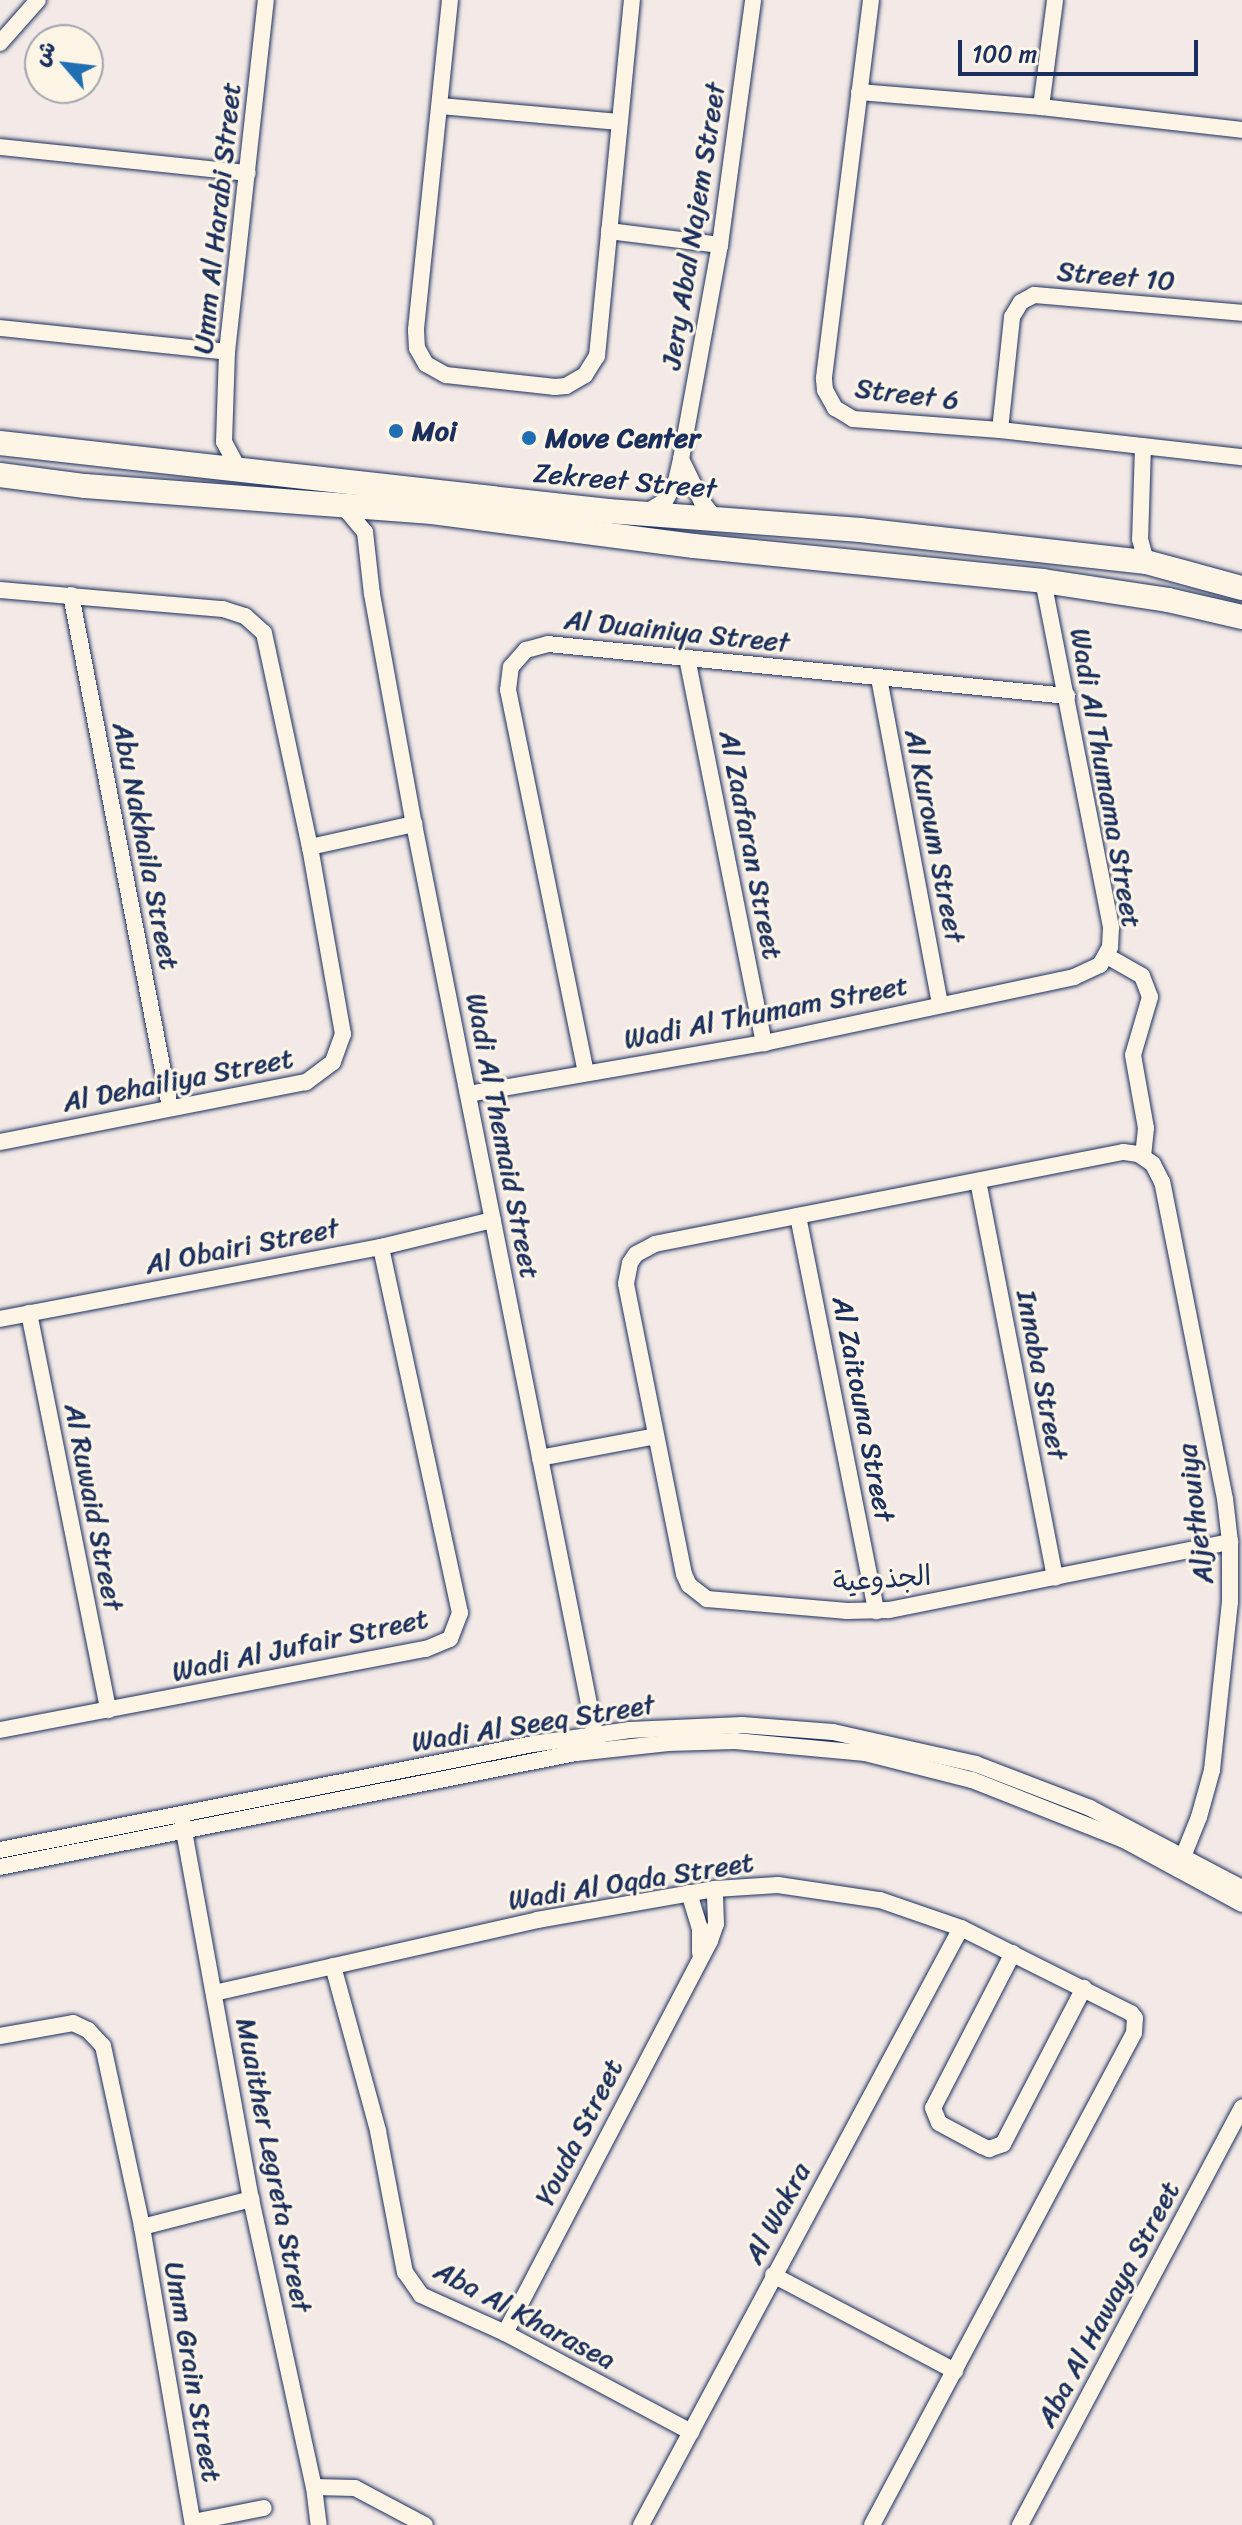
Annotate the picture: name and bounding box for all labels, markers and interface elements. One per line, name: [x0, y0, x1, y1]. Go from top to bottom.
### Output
north arrow: [24, 24, 104, 104]
scale bar: [962, 24, 1202, 74]
text: 100 m: [972, 33, 1037, 75]
text: ش: [21, 34, 67, 73]
street label: Umm Al Harabi Street: [186, 80, 248, 356]
street label: Jery Abal Najem Street: [654, 80, 732, 372]
street label: Street 10: [1056, 254, 1176, 298]
street label: Street 6: [853, 371, 961, 417]
place label: Moi: [412, 414, 457, 448]
place label: Move Center: [545, 421, 702, 455]
marker: Moi: [387, 422, 405, 440]
marker: Move Center: [520, 429, 538, 447]
street label: Zekreet Street: [532, 456, 718, 506]
street label: Al Duainiya Street: [562, 602, 792, 660]
street label: Wadi Al Thumama Street: [1063, 625, 1149, 931]
street label: Abu Nakhaila Street: [106, 719, 186, 973]
street label: Al Kuroum Street: [898, 727, 972, 945]
street label: Al Zaafaran Street: [712, 728, 790, 962]
street label: Wadi Al Thumam Street: [620, 968, 912, 1056]
street label: Wadi Al Themaid Street: [459, 990, 547, 1282]
street label: Al Dehailiya Street: [60, 1041, 296, 1119]
street label: Al Obairi Street: [142, 1211, 342, 1281]
street label: Innaba Street: [1009, 1287, 1075, 1463]
street label: Al Zaitouna Street: [825, 1293, 901, 1525]
street label: Al Ruwaid Street: [57, 1401, 131, 1613]
street label: Aljethouiya: [1170, 1442, 1220, 1586]
street label: الجذوعية: [832, 1559, 932, 1599]
street label: Wadi Al Jufair Street: [169, 1601, 431, 1689]
street label: Wadi Al Seeq Street: [408, 1687, 658, 1759]
street label: Wadi Al Oqda Street: [506, 1845, 756, 1917]
street label: Muaither Legreta Street: [229, 2014, 319, 2316]
street label: Youda Street: [528, 2053, 630, 2211]
street label: Al Wakra: [736, 2157, 818, 2269]
street label: Aba Al Hawaya Street: [1029, 2175, 1187, 2433]
street label: Aba Al Kharasea: [429, 2253, 621, 2377]
street label: Umm Grain Street: [157, 2259, 229, 2485]

